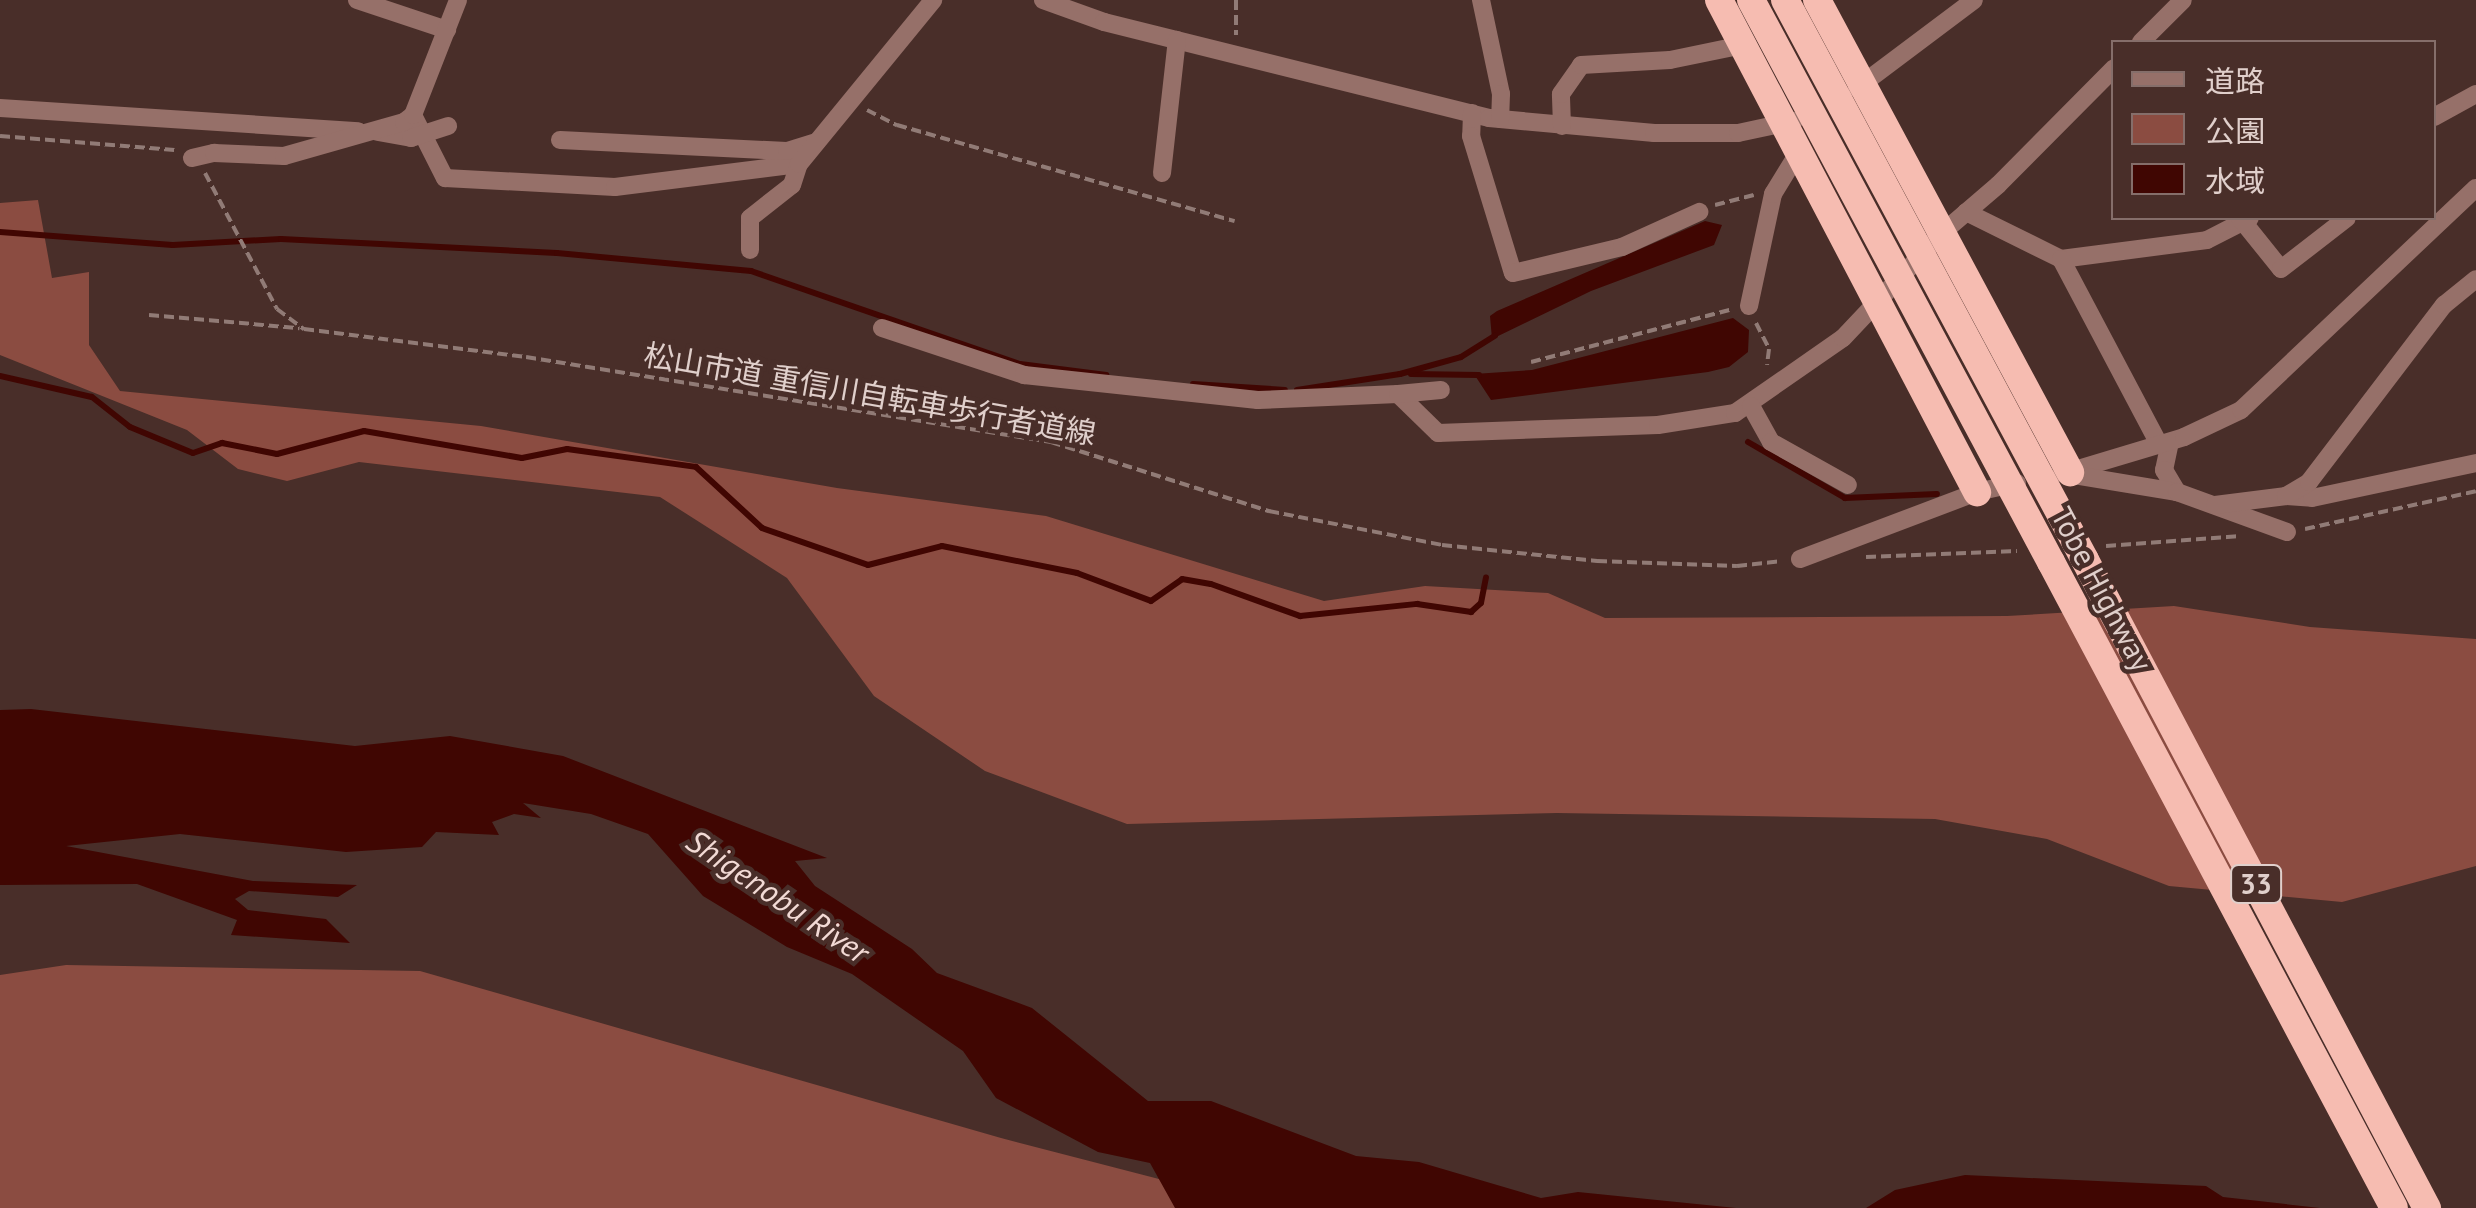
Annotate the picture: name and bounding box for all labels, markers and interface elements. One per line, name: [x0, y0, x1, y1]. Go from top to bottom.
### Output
legend: [2111, 40, 2436, 220]
text: 道路: [2205, 61, 2265, 100]
text: 公園: [2205, 111, 2265, 150]
text: 水域: [2205, 161, 2265, 200]
street label: 松山市道 重信川自転車歩行者道線: [641, 337, 1099, 451]
street label: Tobe Highway: [2044, 501, 2160, 677]
water label: Shigenobu River: [680, 821, 876, 971]
road number: 33: [2228, 861, 2284, 907]

